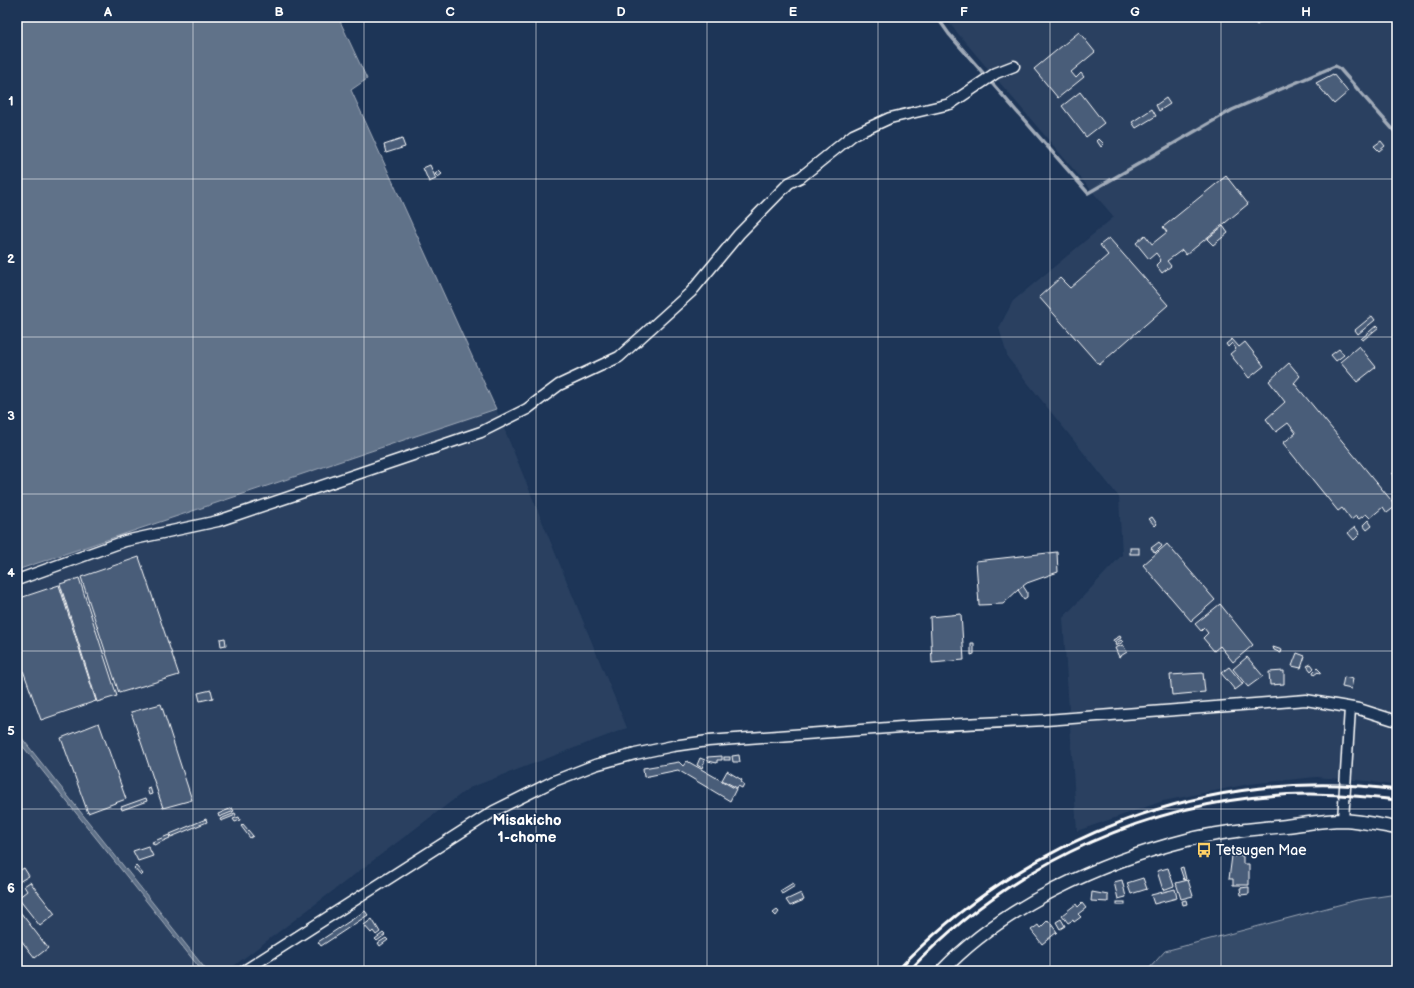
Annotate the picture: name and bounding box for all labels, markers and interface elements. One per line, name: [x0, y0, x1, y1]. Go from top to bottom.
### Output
text: A: [103, 4, 112, 20]
text: B: [274, 4, 284, 20]
text: C: [445, 4, 455, 20]
text: D: [616, 4, 626, 20]
text: E: [789, 4, 798, 20]
text: F: [960, 4, 968, 20]
text: G: [1130, 4, 1140, 20]
text: H: [1301, 4, 1311, 20]
text: 1: [8, 93, 14, 109]
text: 2: [7, 251, 15, 267]
text: 3: [7, 408, 15, 424]
text: 4: [7, 565, 15, 581]
text: 5: [7, 723, 15, 739]
district label: Misakicho 1-chome: [492, 811, 562, 847]
bus stop icon: Tetsugen Mae: [1195, 841, 1213, 859]
place label: Tetsugen Mae: [1216, 842, 1307, 859]
text: 6: [7, 880, 15, 896]

